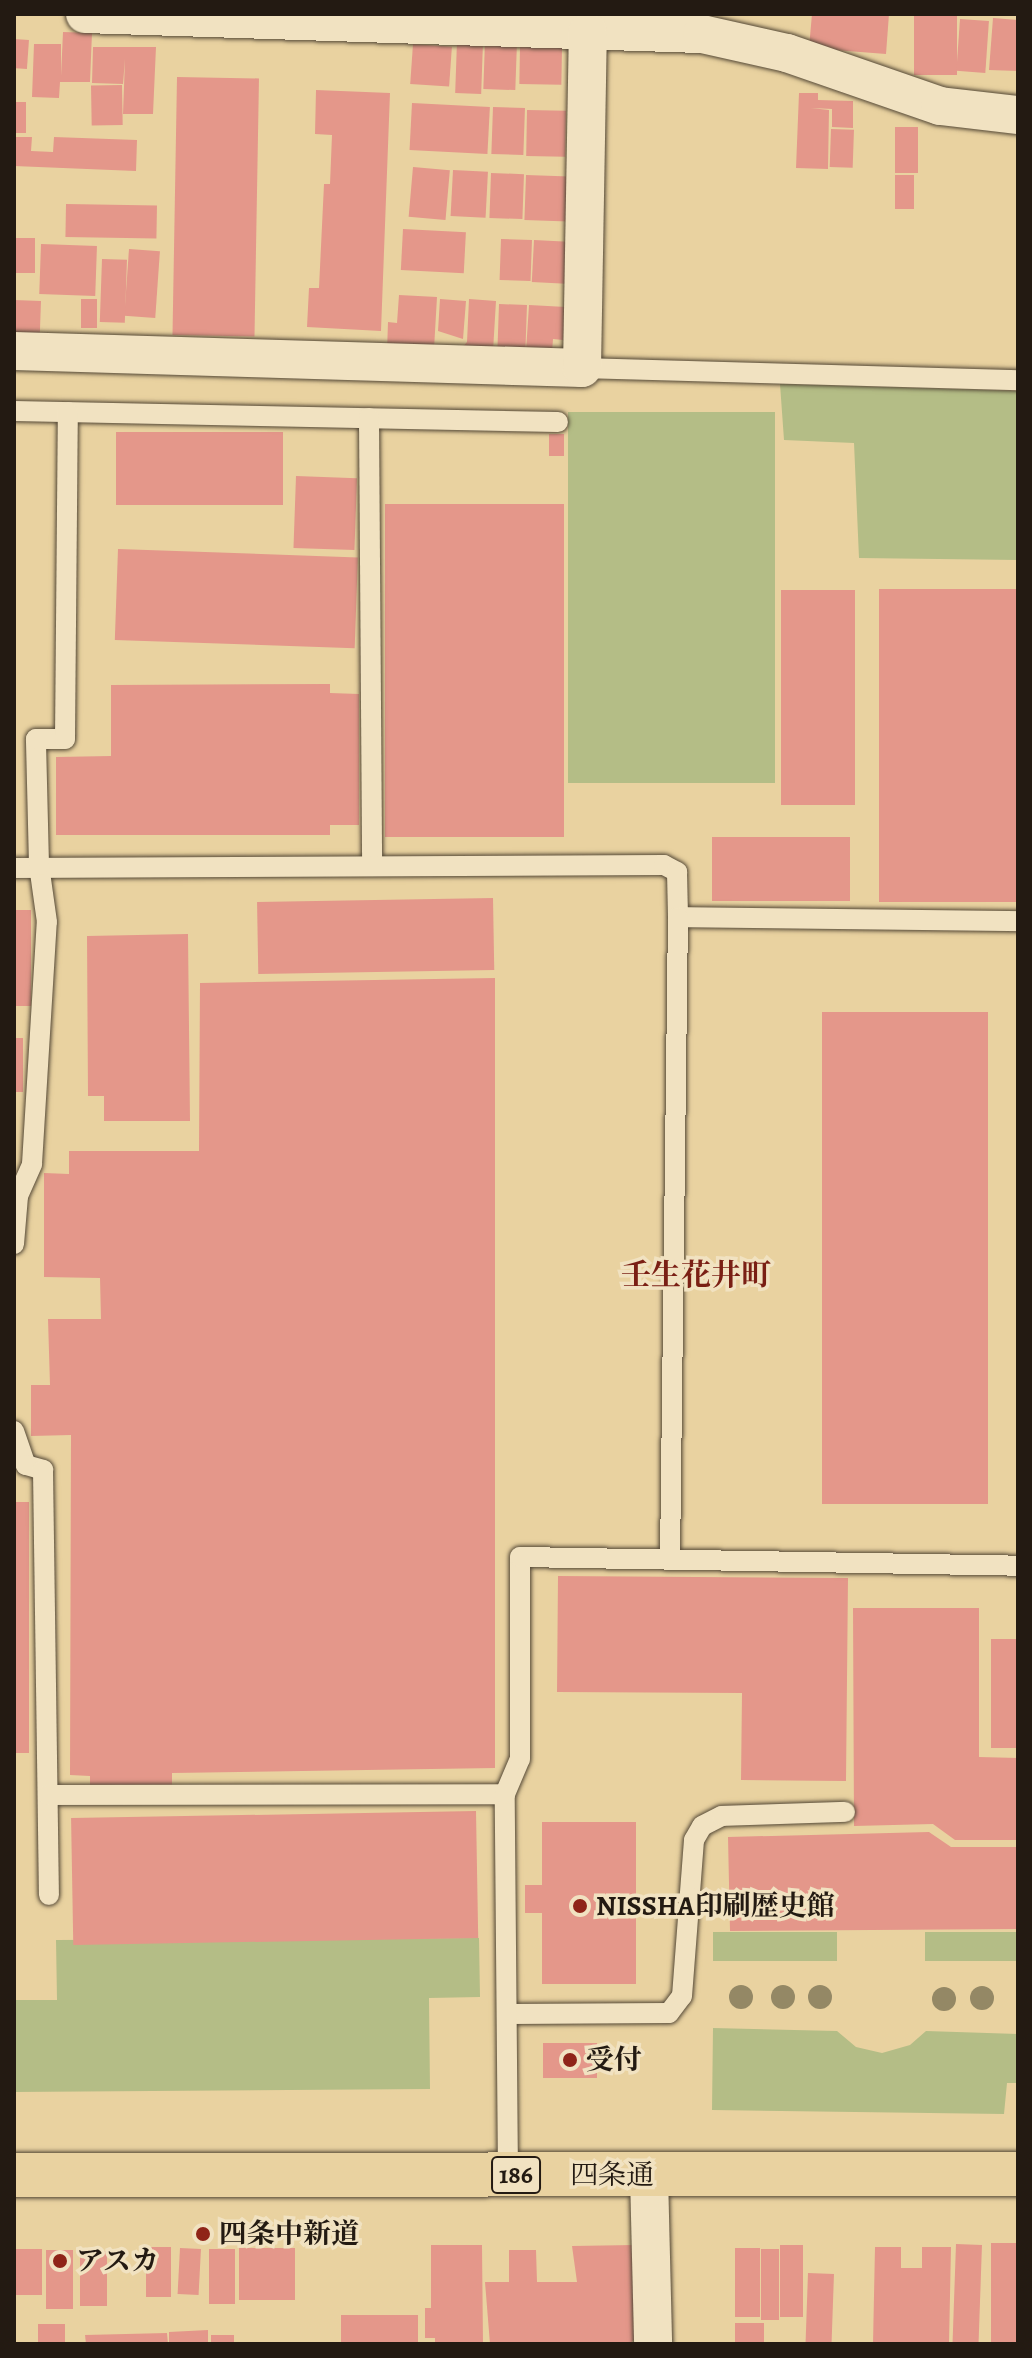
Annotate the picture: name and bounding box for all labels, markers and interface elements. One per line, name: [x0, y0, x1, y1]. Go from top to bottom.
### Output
district label: 壬生花井町: [621, 1257, 771, 1293]
place label: NISSHA印刷歴史館: [596, 1889, 835, 1923]
marker: NISSHA印刷歴史館: [571, 1897, 589, 1915]
place label: 受付: [586, 2043, 642, 2077]
marker: 受付: [561, 2051, 579, 2069]
road number: 186: [490, 2153, 542, 2197]
street label: 四条通: [570, 2158, 654, 2192]
place label: 四条中新道: [219, 2217, 359, 2251]
marker: 四条中新道: [194, 2225, 212, 2243]
place label: アスカ: [76, 2244, 160, 2278]
marker: アスカ: [51, 2252, 69, 2270]

